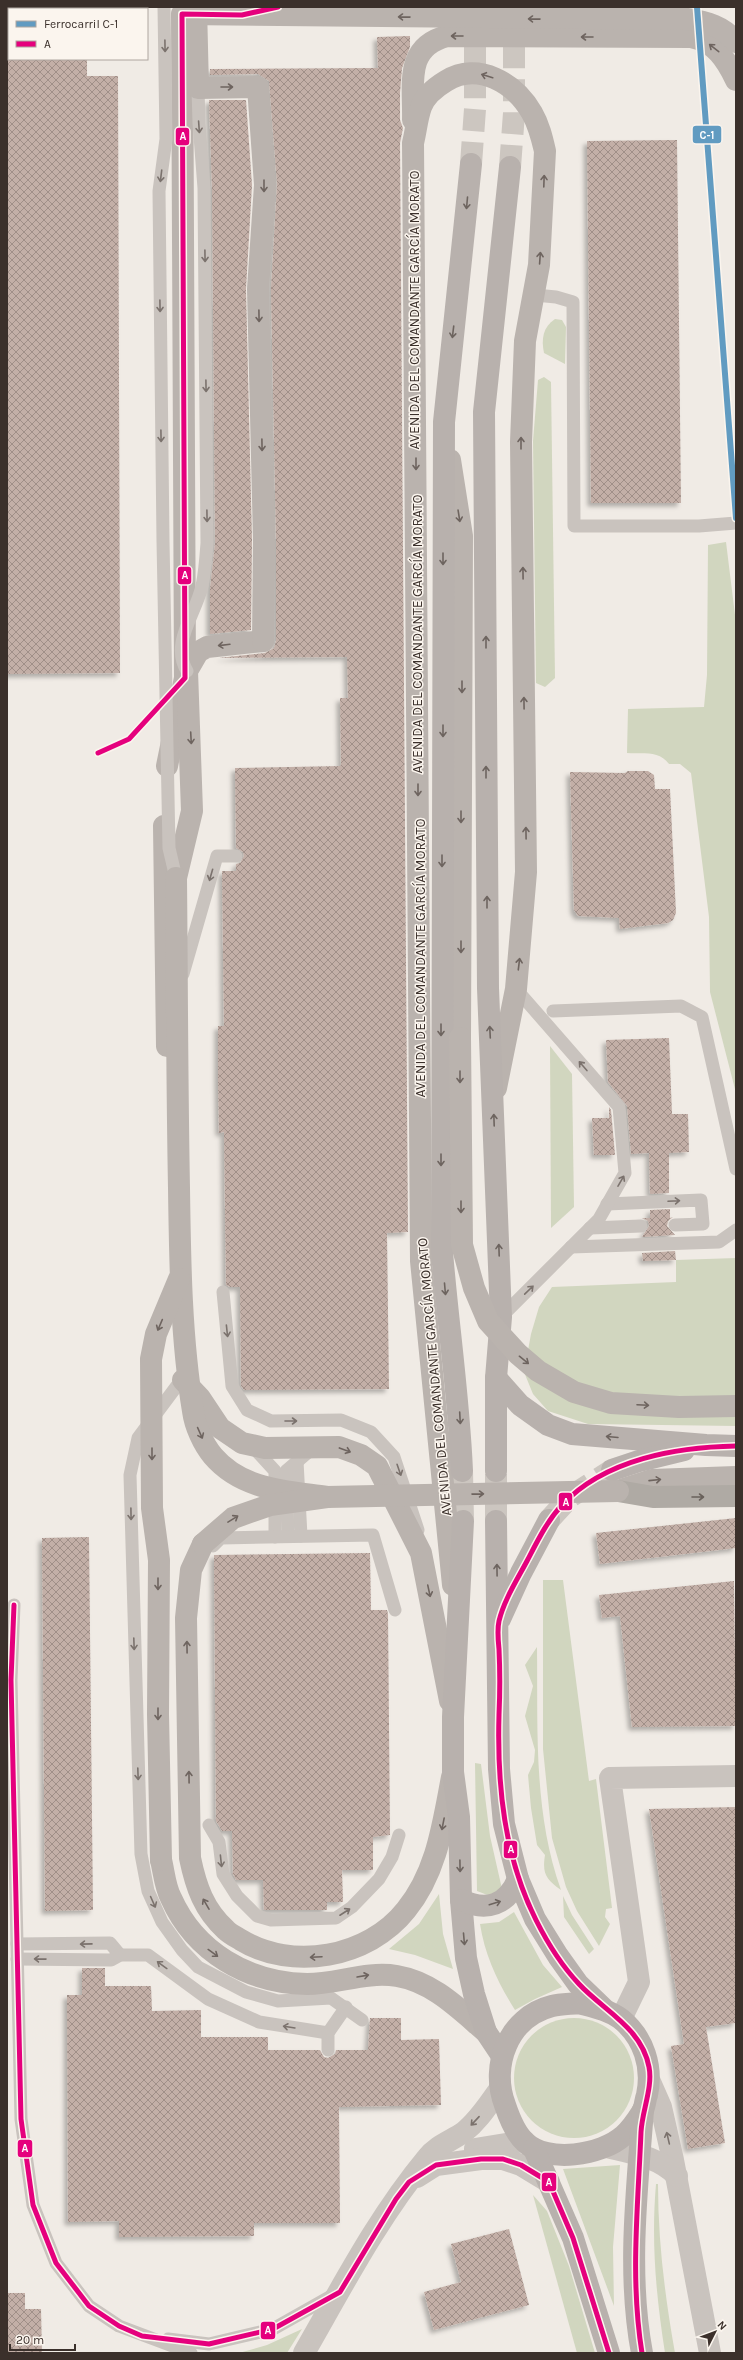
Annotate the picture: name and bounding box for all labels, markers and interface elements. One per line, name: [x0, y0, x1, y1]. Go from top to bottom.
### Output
legend: [8, 8, 148, 60]
one-way arrow: [398, 13, 411, 21]
one-way arrow: [528, 15, 541, 23]
text: Ferrocarril C-1: [44, 17, 118, 31]
one-way arrow: [451, 32, 464, 40]
one-way arrow: [581, 33, 594, 41]
text: A: [44, 37, 51, 51]
one-way arrow: [161, 39, 169, 52]
one-way arrow: [709, 44, 720, 52]
one-way arrow: [481, 72, 494, 79]
one-way arrow: [220, 83, 233, 91]
one-way arrow: [195, 120, 203, 133]
line badge: C-1: [692, 125, 722, 144]
line badge: A: [175, 127, 190, 146]
text: C-1: [700, 129, 715, 142]
text: A: [180, 130, 187, 143]
one-way arrow: [157, 169, 165, 182]
street label: AVENIDA DEL COMANDANTE GARCÍA MORATO: [405, 170, 423, 450]
one-way arrow: [540, 175, 547, 188]
one-way arrow: [260, 179, 268, 192]
one-way arrow: [463, 196, 471, 209]
one-way arrow: [201, 249, 208, 262]
one-way arrow: [536, 252, 543, 265]
one-way arrow: [156, 299, 164, 312]
one-way arrow: [255, 309, 262, 322]
one-way arrow: [449, 325, 457, 338]
one-way arrow: [202, 379, 210, 392]
one-way arrow: [157, 429, 165, 442]
one-way arrow: [517, 437, 525, 450]
one-way arrow: [258, 438, 266, 451]
one-way arrow: [412, 457, 420, 470]
street label: AVENIDA DEL COMANDANTE GARCÍA MORATO: [408, 494, 426, 774]
one-way arrow: [203, 509, 211, 522]
one-way arrow: [455, 509, 463, 522]
one-way arrow: [439, 552, 447, 565]
line badge: A: [177, 566, 192, 585]
one-way arrow: [519, 567, 527, 580]
text: A: [182, 569, 189, 582]
one-way arrow: [482, 636, 490, 649]
one-way arrow: [218, 641, 231, 649]
one-way arrow: [458, 680, 466, 693]
one-way arrow: [520, 697, 528, 710]
one-way arrow: [439, 724, 447, 737]
one-way arrow: [187, 731, 194, 744]
one-way arrow: [482, 766, 490, 779]
one-way arrow: [415, 783, 422, 796]
one-way arrow: [457, 810, 465, 823]
street label: AVENIDA DEL COMANDANTE GARCÍA MORATO: [411, 818, 429, 1098]
one-way arrow: [522, 827, 529, 840]
one-way arrow: [438, 854, 446, 867]
one-way arrow: [207, 868, 214, 881]
one-way arrow: [483, 896, 491, 909]
one-way arrow: [457, 940, 465, 953]
one-way arrow: [515, 958, 523, 971]
one-way arrow: [437, 1023, 445, 1036]
one-way arrow: [486, 1026, 494, 1039]
one-way arrow: [579, 1061, 588, 1071]
one-way arrow: [457, 1070, 464, 1083]
one-way arrow: [490, 1114, 498, 1127]
one-way arrow: [437, 1153, 445, 1166]
one-way arrow: [617, 1175, 625, 1187]
one-way arrow: [667, 1198, 680, 1205]
one-way arrow: [457, 1200, 465, 1213]
street label: AVENIDA DEL COMANDANTE GARCÍA MORATO: [413, 1237, 455, 1517]
one-way arrow: [495, 1244, 502, 1257]
one-way arrow: [441, 1282, 449, 1295]
one-way arrow: [524, 1285, 534, 1295]
one-way arrow: [156, 1319, 163, 1331]
one-way arrow: [223, 1324, 230, 1337]
one-way arrow: [519, 1355, 530, 1364]
one-way arrow: [636, 1401, 649, 1408]
one-way arrow: [456, 1411, 463, 1424]
one-way arrow: [284, 1417, 297, 1425]
one-way arrow: [197, 1427, 205, 1439]
one-way arrow: [606, 1434, 619, 1441]
one-way arrow: [339, 1446, 351, 1454]
one-way arrow: [148, 1447, 156, 1460]
one-way arrow: [395, 1464, 403, 1476]
one-way arrow: [648, 1476, 661, 1484]
one-way arrow: [471, 1490, 484, 1498]
line badge: A: [558, 1492, 573, 1511]
one-way arrow: [691, 1493, 704, 1501]
text: A: [563, 1496, 570, 1509]
one-way arrow: [127, 1507, 135, 1520]
one-way arrow: [227, 1515, 239, 1523]
one-way arrow: [493, 1564, 501, 1577]
one-way arrow: [154, 1577, 162, 1590]
one-way arrow: [426, 1585, 434, 1598]
one-way arrow: [130, 1637, 138, 1650]
one-way arrow: [183, 1641, 191, 1654]
one-way arrow: [154, 1707, 162, 1720]
one-way arrow: [134, 1767, 142, 1780]
one-way arrow: [185, 1771, 193, 1784]
one-way arrow: [439, 1817, 447, 1830]
line badge: A: [503, 1840, 518, 1859]
text: A: [508, 1843, 515, 1856]
one-way arrow: [218, 1854, 225, 1867]
one-way arrow: [457, 1859, 464, 1872]
one-way arrow: [150, 1895, 157, 1907]
one-way arrow: [201, 1898, 209, 1910]
one-way arrow: [488, 1899, 501, 1906]
one-way arrow: [339, 1907, 351, 1915]
one-way arrow: [461, 1932, 468, 1945]
one-way arrow: [80, 1940, 93, 1948]
one-way arrow: [207, 1948, 218, 1957]
one-way arrow: [310, 1953, 323, 1960]
one-way arrow: [34, 1955, 47, 1963]
one-way arrow: [156, 1961, 167, 1969]
one-way arrow: [356, 1972, 369, 1980]
one-way arrow: [283, 2023, 296, 2031]
one-way arrow: [471, 2116, 480, 2126]
one-way arrow: [664, 2132, 672, 2145]
line badge: A: [17, 2139, 33, 2158]
text: A: [22, 2142, 29, 2155]
line badge: A: [541, 2172, 557, 2192]
text: A: [546, 2176, 553, 2189]
north arrow: [695, 2312, 735, 2352]
text: N: [715, 2318, 730, 2333]
line badge: A: [260, 2321, 276, 2340]
text: A: [265, 2324, 272, 2337]
scale bar: [10, 2326, 75, 2352]
text: 20 m: [16, 2333, 44, 2347]

